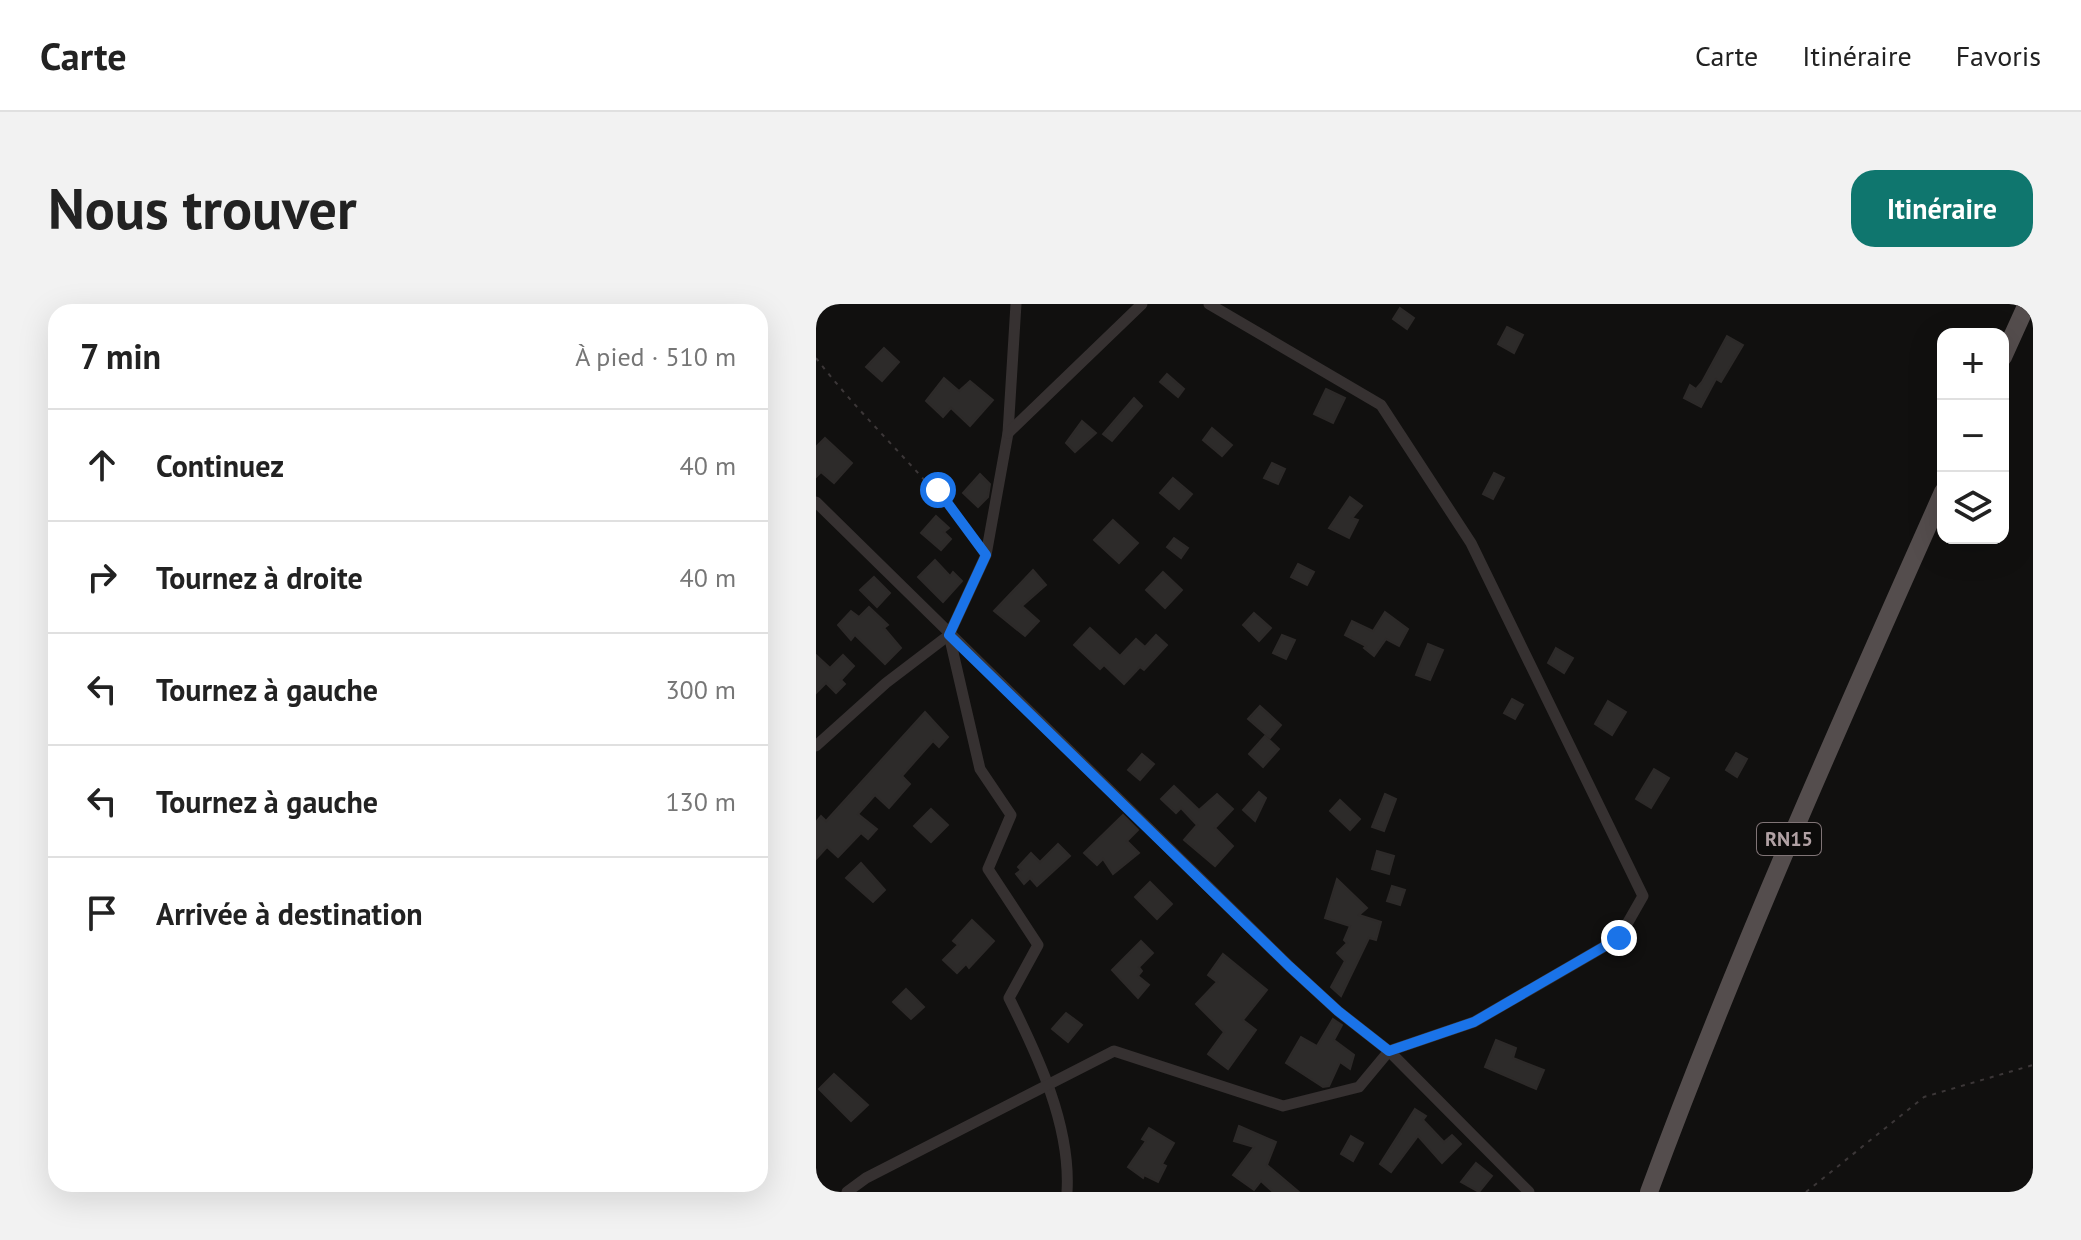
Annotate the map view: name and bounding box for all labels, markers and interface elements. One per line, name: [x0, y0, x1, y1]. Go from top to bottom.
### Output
text: Carte: [40, 31, 127, 80]
text: Carte: [1695, 37, 1758, 74]
text: Itinéraire: [1802, 37, 1912, 74]
text: Favoris: [1956, 37, 2041, 74]
button: Itinéraire: [1851, 170, 2033, 247]
text: Nous trouver: [48, 172, 357, 244]
map controls: [1937, 328, 2009, 544]
button: +: [1937, 328, 2009, 400]
text: 7 min: [80, 334, 161, 378]
text: À pied · 510 m: [575, 340, 736, 373]
button: −: [1937, 400, 2009, 472]
icon: ahead: [80, 443, 124, 487]
text: Continuez: [156, 446, 284, 485]
text: 40 m: [680, 449, 736, 482]
route start: [920, 472, 956, 508]
button: layers: [1937, 472, 2009, 544]
icon: right: [80, 555, 124, 599]
text: Tournez à droite: [156, 558, 363, 597]
text: 40 m: [680, 561, 736, 594]
icon: left: [80, 667, 124, 711]
text: Tournez à gauche: [156, 670, 378, 709]
text: 300 m: [665, 673, 736, 706]
icon: left: [80, 779, 124, 823]
text: Tournez à gauche: [156, 782, 378, 821]
text: 130 m: [665, 785, 736, 818]
road number: RN15: [1757, 823, 1821, 855]
icon: arrive: [80, 891, 124, 935]
text: Arrivée à destination: [156, 894, 423, 933]
route end: [1601, 920, 1637, 956]

